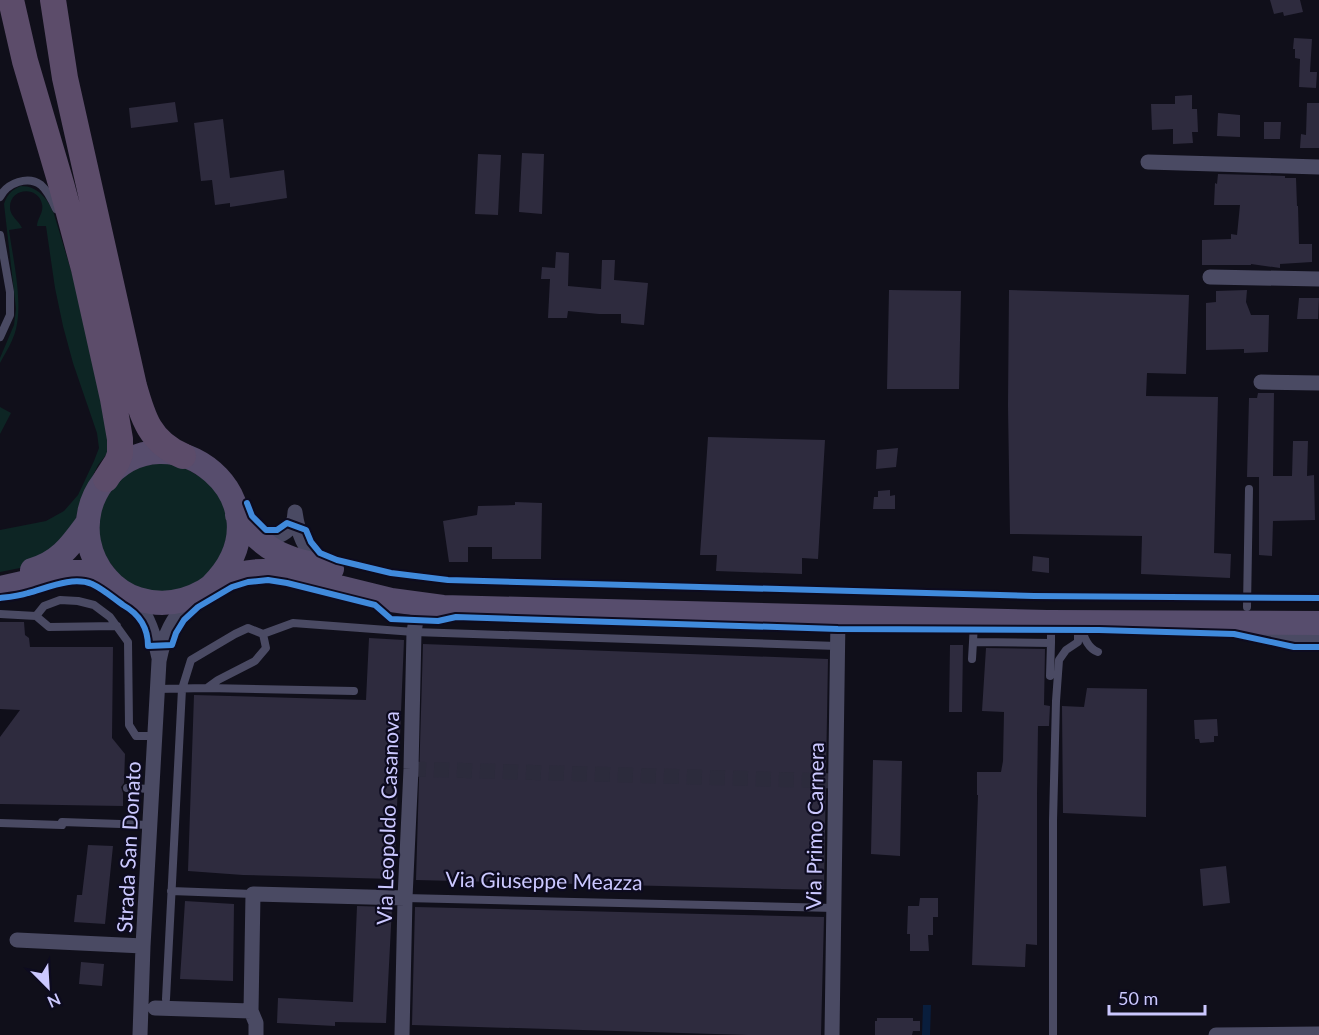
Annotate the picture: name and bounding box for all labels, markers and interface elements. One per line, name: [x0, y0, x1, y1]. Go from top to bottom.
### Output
street label: Via Leopoldo Casanova: [371, 711, 403, 925]
street label: Via Primo Carnera: [800, 742, 828, 910]
street label: Strada San Donato: [111, 760, 145, 933]
street label: Via Giuseppe Meazza: [445, 866, 643, 894]
north arrow: [18, 957, 78, 1017]
scale bar: [1109, 978, 1205, 1016]
text: 50 m: [1118, 987, 1158, 1009]
text: N: [45, 990, 64, 1012]

